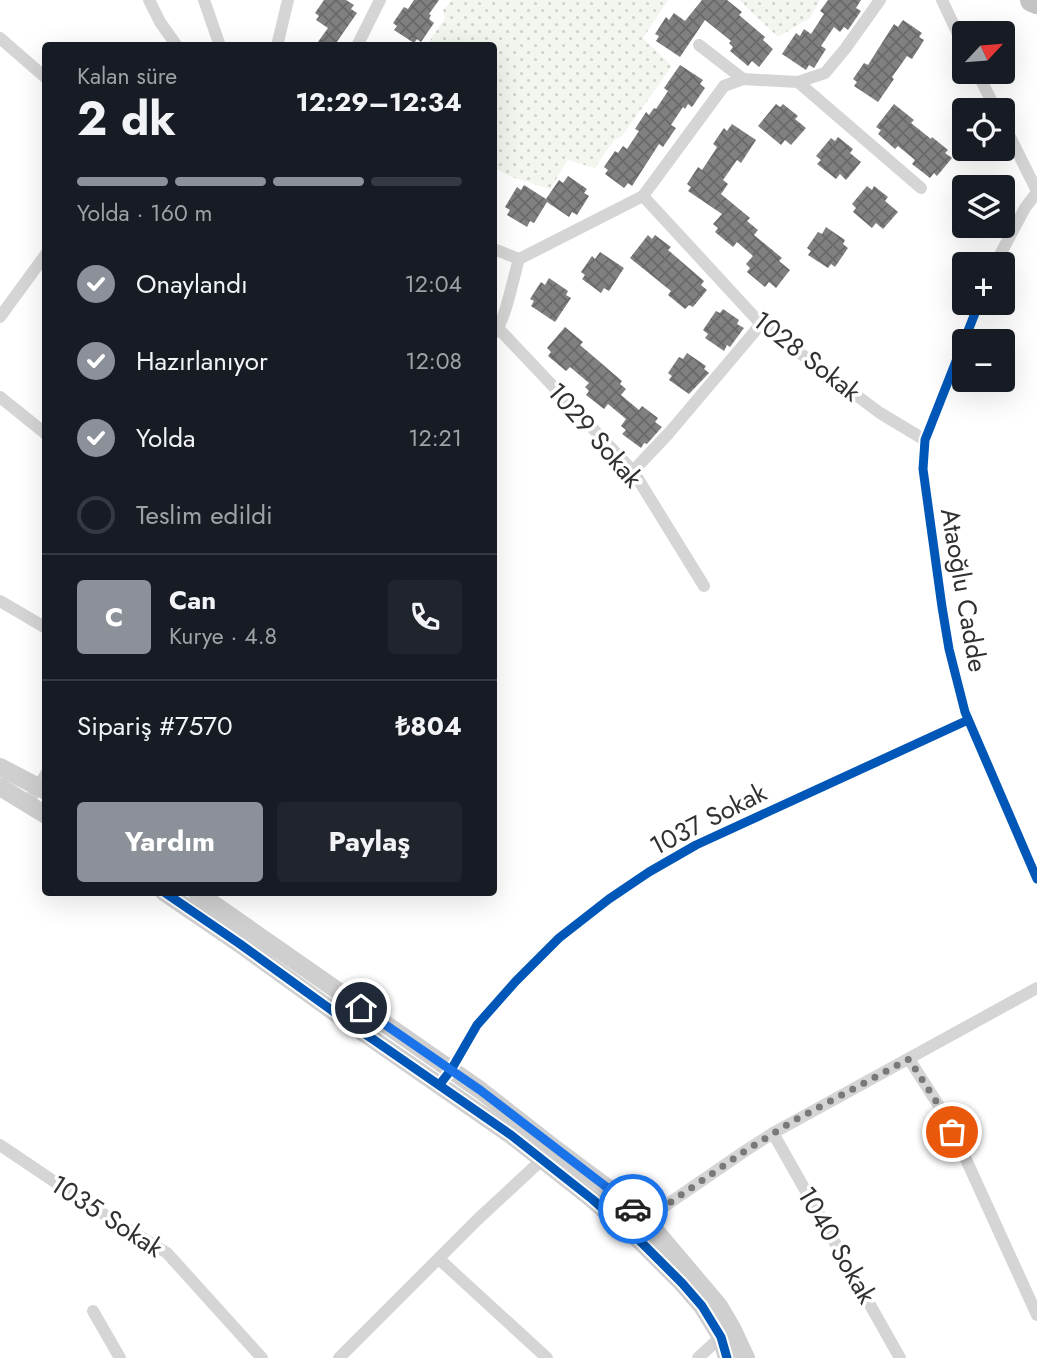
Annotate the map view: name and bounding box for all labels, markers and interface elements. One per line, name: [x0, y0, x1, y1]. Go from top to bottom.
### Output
north arrow: [952, 21, 1015, 84]
map controls: [952, 21, 1015, 392]
text: Kalan süre: [77, 59, 177, 93]
text: 12:29–12:34: [296, 83, 462, 121]
text: 2 dk: [77, 86, 176, 152]
button: locate: [952, 98, 1015, 161]
button: layers: [952, 175, 1015, 238]
text: Yolda · 160 m: [77, 196, 213, 230]
button: +: [952, 252, 1015, 315]
icon: check: [77, 265, 115, 303]
text: Onaylandı: [136, 265, 248, 303]
text: 12:04: [404, 267, 462, 301]
street label: 1028 Sokak: [745, 302, 870, 411]
button: −: [952, 329, 1015, 392]
icon: check: [77, 342, 115, 380]
text: Hazırlanıyor: [136, 342, 268, 380]
text: 12:08: [405, 344, 462, 378]
street label: 1029 Sokak: [538, 374, 652, 496]
icon: check: [77, 419, 115, 457]
text: Yolda: [136, 419, 196, 457]
text: 12:21: [408, 421, 462, 455]
text: Teslim edildi: [136, 496, 273, 534]
street label: Ataoğlu Cadde: [931, 505, 997, 675]
button: phone: [388, 580, 462, 654]
text: Can: [169, 581, 216, 619]
text: C: [105, 598, 123, 636]
text: Kurye · 4.8: [169, 619, 277, 653]
text: Sipariş #7570: [77, 707, 233, 745]
text: ₺804: [395, 707, 462, 745]
street label: 1037 Sokak: [643, 773, 773, 865]
button: Yardım: [77, 802, 263, 882]
button: Paylaş: [277, 802, 462, 882]
pin: [331, 978, 391, 1038]
icon: home: [342, 989, 380, 1027]
pin: [922, 1102, 982, 1162]
icon: bag: [933, 1113, 971, 1151]
street label: 1035 Sokak: [43, 1165, 171, 1267]
courier: [598, 1174, 668, 1244]
street label: 1040 Sokak: [788, 1179, 886, 1311]
icon: car: [614, 1190, 652, 1228]

